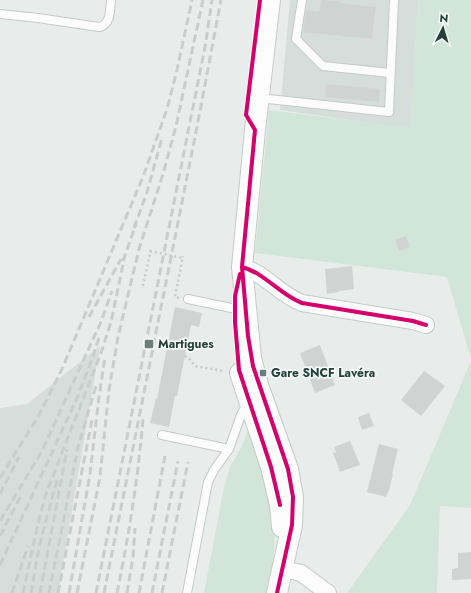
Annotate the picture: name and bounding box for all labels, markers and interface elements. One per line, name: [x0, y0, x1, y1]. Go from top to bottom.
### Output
north arrow: [423, 8, 463, 48]
text: N: [439, 10, 449, 26]
place label: Martigues: [158, 335, 214, 353]
marker: Martigues: [143, 338, 155, 350]
place label: Gare SNCF Lavéra: [271, 364, 375, 382]
marker: Gare SNCF Lavéra: [258, 368, 268, 378]

